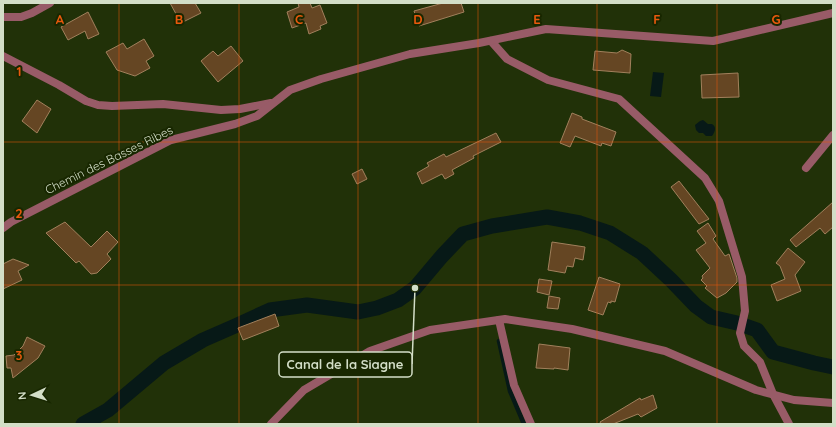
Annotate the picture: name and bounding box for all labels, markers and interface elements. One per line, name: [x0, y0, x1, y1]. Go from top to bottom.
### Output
text: A: [56, 11, 65, 27]
text: B: [175, 11, 183, 27]
text: C: [295, 11, 303, 27]
text: D: [413, 11, 423, 27]
text: E: [533, 11, 541, 27]
text: F: [653, 11, 661, 27]
text: G: [771, 11, 781, 27]
text: 1: [16, 63, 22, 79]
street label: Chemin des Basses Ribes: [42, 122, 176, 197]
text: 2: [15, 205, 23, 221]
text: 3: [16, 347, 23, 363]
callout: Canal de la Siagne: [279, 352, 412, 377]
text: Canal de la Siagne: [287, 356, 404, 372]
north arrow: [12, 375, 52, 415]
text: N: [15, 391, 29, 400]

